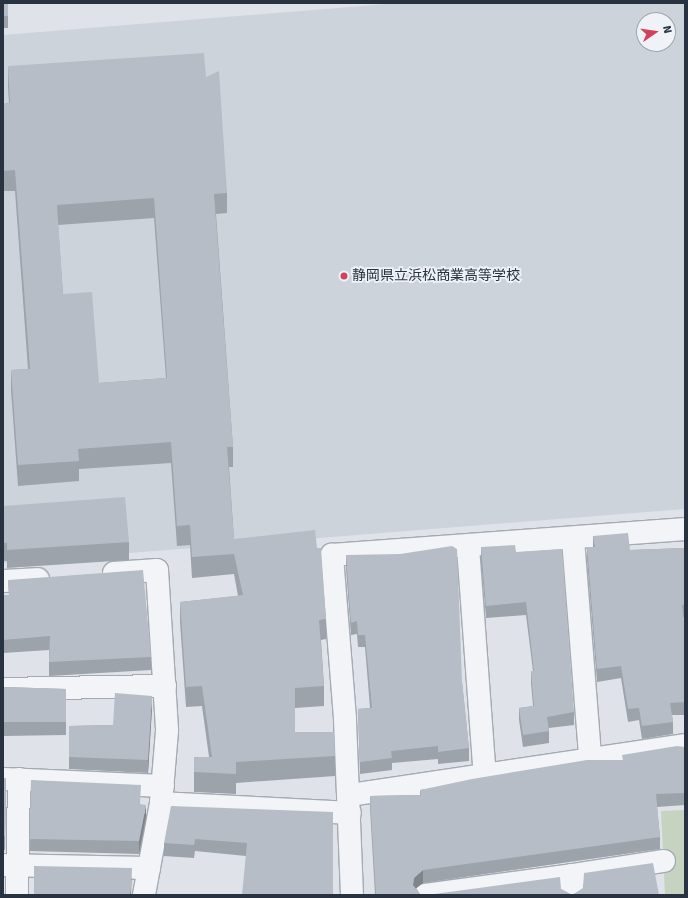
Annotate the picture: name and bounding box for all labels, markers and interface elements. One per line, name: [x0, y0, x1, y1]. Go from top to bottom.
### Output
north arrow: [636, 12, 676, 52]
text: N: [660, 24, 674, 35]
place label: 静岡県立浜松商業高等学校: [352, 268, 520, 284]
marker: 静岡県立浜松商業高等学校: [339, 271, 349, 281]

